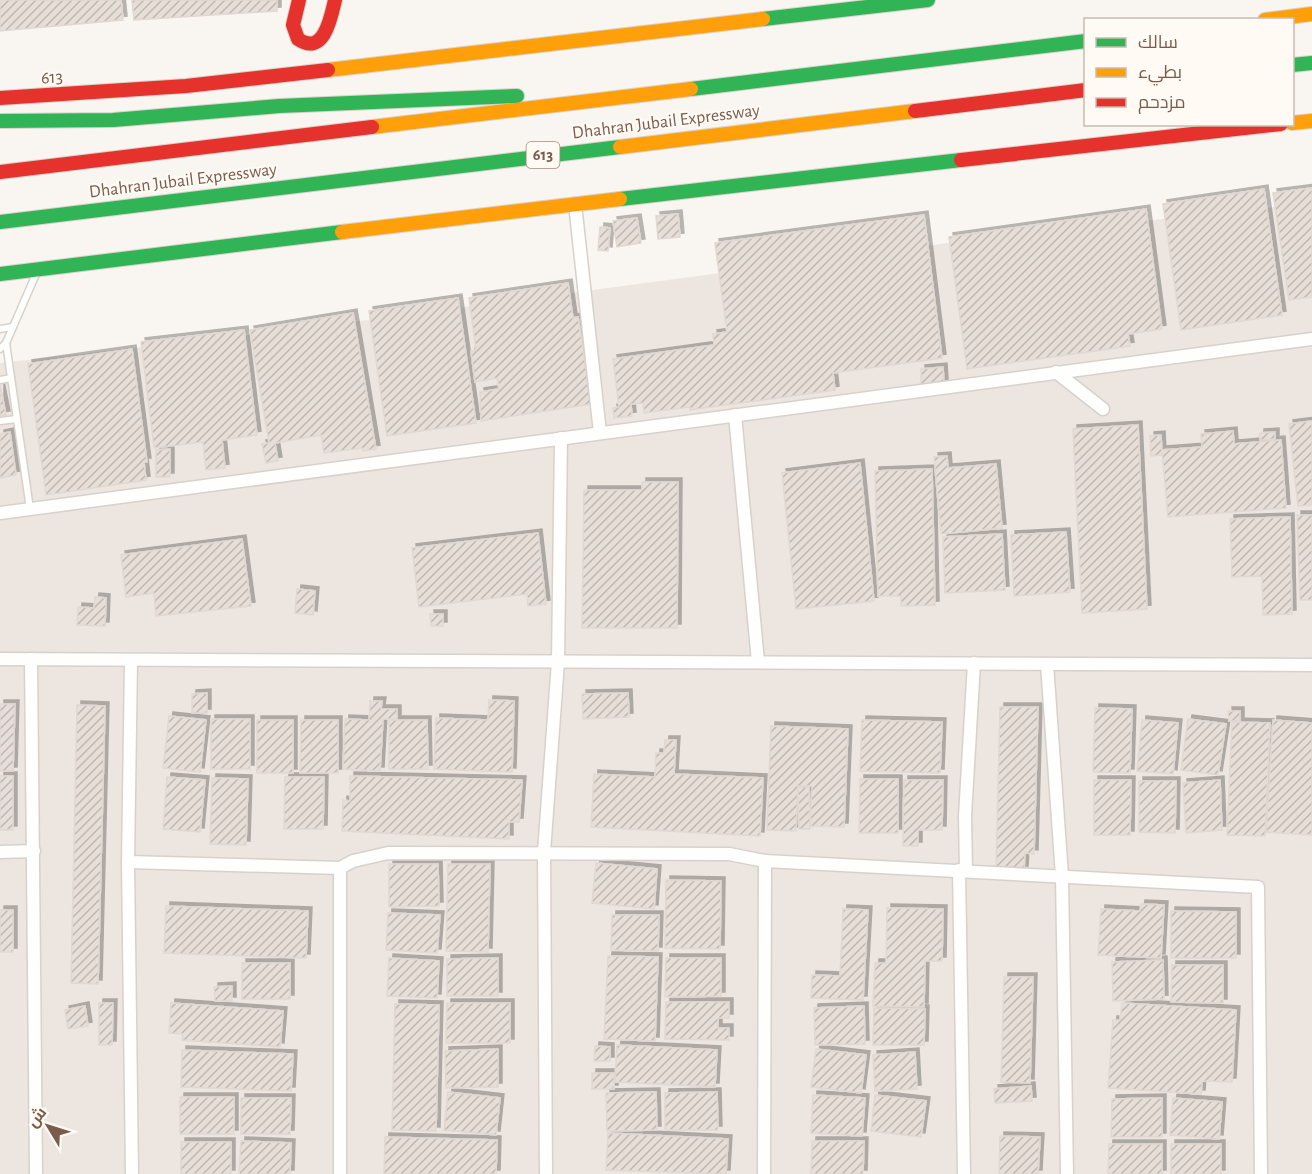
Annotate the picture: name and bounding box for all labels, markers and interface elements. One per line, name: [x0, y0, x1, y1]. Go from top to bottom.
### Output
legend: [1084, 18, 1294, 126]
text: سالك: [1138, 34, 1178, 52]
text: بطيء: [1138, 64, 1182, 86]
street label: 613: [41, 69, 63, 87]
text: مزدحم: [1138, 94, 1186, 114]
street label: Dhahran Jubail Expressway: [571, 102, 761, 142]
road number: 613: [526, 142, 560, 168]
street label: Dhahran Jubail Expressway: [88, 161, 278, 201]
north arrow: [18, 1096, 78, 1156]
text: ش: [24, 1104, 50, 1131]

